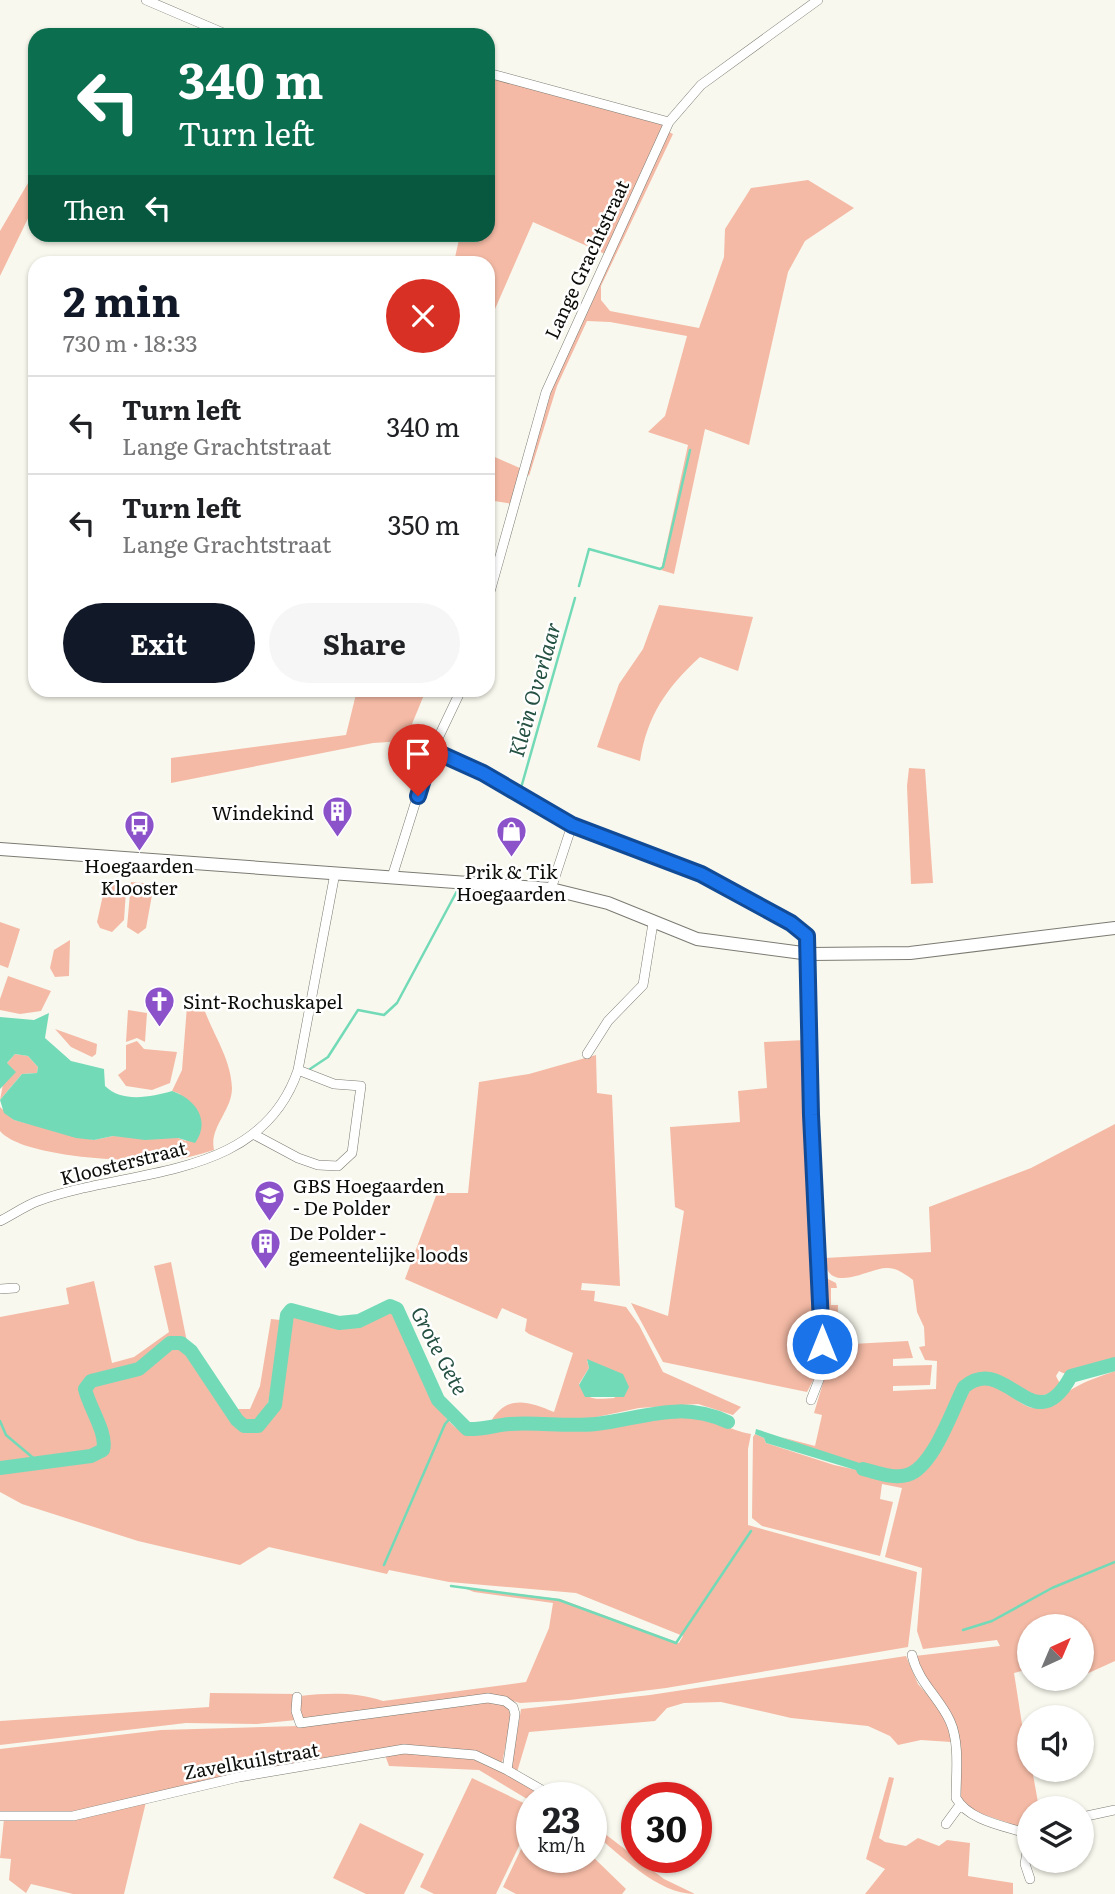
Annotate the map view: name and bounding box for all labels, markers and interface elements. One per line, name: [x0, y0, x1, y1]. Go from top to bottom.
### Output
text: 340 m: [178, 41, 324, 114]
icon: left: [63, 56, 154, 147]
text: Turn left: [178, 108, 315, 156]
street label: Lange Grachtstraat: [537, 174, 635, 343]
text: Then: [63, 189, 125, 228]
icon: left: [139, 189, 177, 227]
text: 2 min: [63, 268, 180, 330]
button: close: [386, 279, 460, 353]
text: 730 m · 18:33: [63, 325, 198, 359]
text: Turn left: [122, 389, 241, 428]
icon: left: [63, 406, 101, 444]
text: 340 m: [386, 406, 460, 445]
text: Lange Grachtstraat: [122, 428, 331, 462]
text: Turn left: [122, 487, 241, 526]
icon: left: [63, 504, 101, 542]
text: 350 m: [387, 504, 460, 543]
text: Lange Grachtstraat: [122, 526, 331, 560]
button: Exit: [63, 603, 255, 683]
button: Share: [269, 603, 460, 683]
water label: Klein Overlaar: [499, 618, 567, 760]
pin: [388, 724, 448, 796]
icon: arrive: [399, 735, 437, 773]
building icon: Windekind: [320, 795, 354, 839]
place label: Windekind: [212, 798, 314, 826]
bus stop icon: Hoegaarden Klooster: [122, 809, 156, 853]
shop icon: Prik & Tik Hoegaarden: [494, 815, 528, 859]
place label: Hoegaarden Klooster: [84, 851, 194, 901]
place label: Prik & Tik Hoegaarden: [456, 857, 566, 907]
church icon: Sint-Rochuskapel: [143, 984, 177, 1028]
place label: Sint-Rochuskapel: [183, 987, 343, 1015]
street label: Kloosterstraat: [57, 1133, 189, 1191]
place label: GBS Hoegaarden - De Polder: [293, 1171, 445, 1221]
school or university icon: GBS Hoegaarden - De Polder: [253, 1179, 287, 1223]
place label: De Polder - gemeentelijke loods: [289, 1218, 468, 1268]
building icon: De Polder - gemeentelijke loods: [249, 1226, 283, 1270]
water label: Grote Gete: [405, 1300, 477, 1400]
position arrow: [785, 1307, 859, 1381]
north arrow: [1017, 1614, 1094, 1690]
map controls: [1017, 1614, 1094, 1873]
button: sound: [1017, 1705, 1094, 1782]
street label: Zavelkuilstraat: [181, 1734, 321, 1786]
speed limit sign: 30: [621, 1782, 712, 1873]
text: 23: [542, 1792, 581, 1844]
button: layers: [1017, 1796, 1094, 1873]
text: km/h: [538, 1831, 585, 1858]

